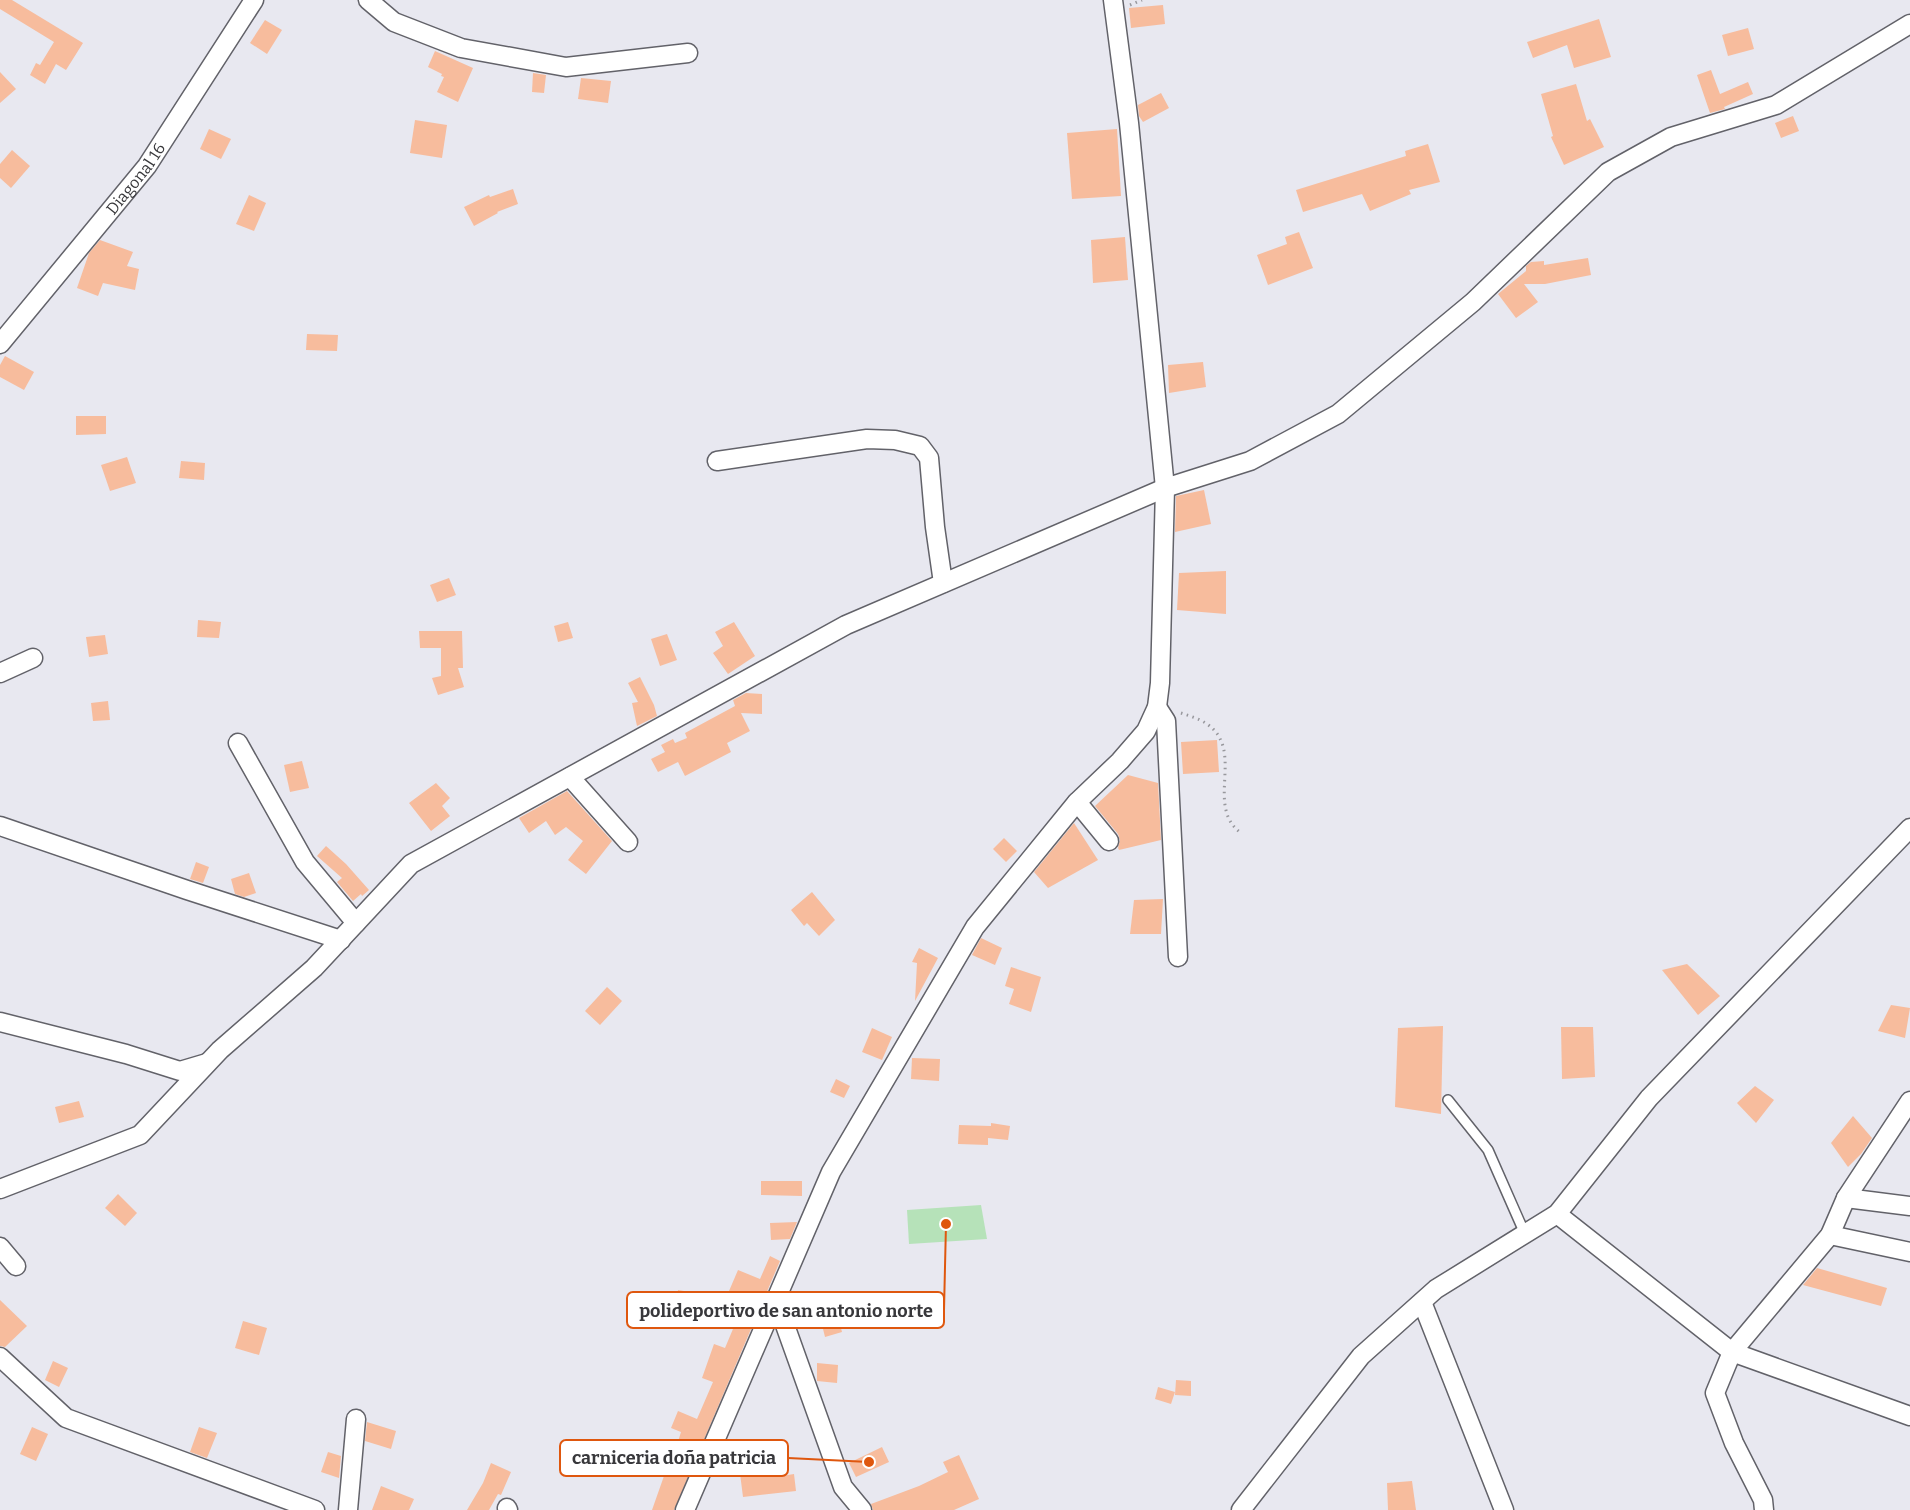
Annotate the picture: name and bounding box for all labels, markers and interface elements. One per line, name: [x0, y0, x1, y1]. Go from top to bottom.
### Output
street label: Diagonal 16: [102, 140, 169, 218]
callout: polideportivo de san antonio norte: [627, 1292, 944, 1328]
text: polideportivo de san antonio norte: [639, 1300, 933, 1322]
callout: carniceria doña patricia: [560, 1440, 788, 1476]
text: carniceria doña patricia: [572, 1447, 776, 1469]

